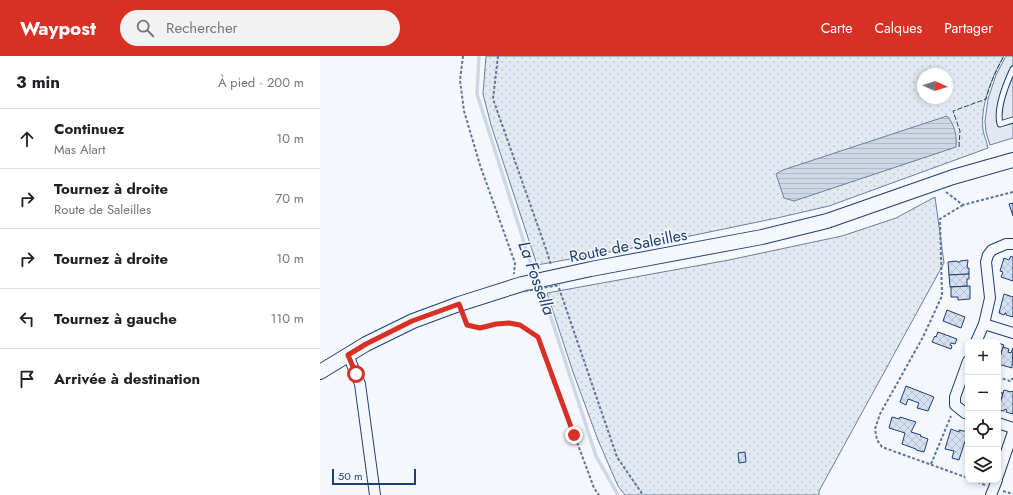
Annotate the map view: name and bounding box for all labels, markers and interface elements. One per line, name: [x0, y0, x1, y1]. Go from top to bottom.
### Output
search box: [120, 10, 400, 46]
text: Waypost: [20, 15, 96, 42]
icon: search: [134, 17, 156, 39]
text: Rechercher: [166, 17, 238, 39]
text: Carte: [821, 18, 852, 38]
text: Calques: [874, 18, 922, 38]
text: Partager: [944, 18, 993, 38]
north arrow: [917, 68, 953, 104]
text: 3 min: [16, 70, 60, 94]
text: À pied · 200 m: [218, 73, 304, 92]
text: Continuez: [54, 118, 124, 140]
icon: ahead: [16, 128, 38, 150]
text: 10 m: [276, 129, 304, 148]
text: Mas Alart: [54, 140, 105, 159]
text: Tournez à droite: [54, 178, 168, 200]
icon: right: [16, 188, 38, 210]
text: 70 m: [275, 189, 304, 208]
text: Route de Saleilles: [54, 200, 151, 219]
street label: Route de Saleilles: [567, 223, 689, 268]
water label: La Fossella: [512, 237, 562, 319]
icon: right: [16, 248, 38, 270]
text: Tournez à droite: [54, 248, 168, 270]
text: 10 m: [276, 249, 304, 268]
icon: left: [16, 308, 38, 330]
text: Tournez à gauche: [54, 308, 177, 330]
text: 110 m: [270, 309, 304, 328]
map controls: [965, 339, 1001, 483]
button: +: [965, 339, 1001, 375]
route start: [347, 365, 365, 383]
icon: arrive: [16, 368, 38, 390]
text: Arrivée à destination: [54, 368, 200, 390]
button: −: [965, 375, 1001, 411]
button: locate: [965, 411, 1001, 447]
route end: [565, 426, 583, 444]
button: layers: [965, 447, 1001, 483]
scale bar: [332, 467, 416, 486]
text: 50 m: [338, 468, 363, 484]

